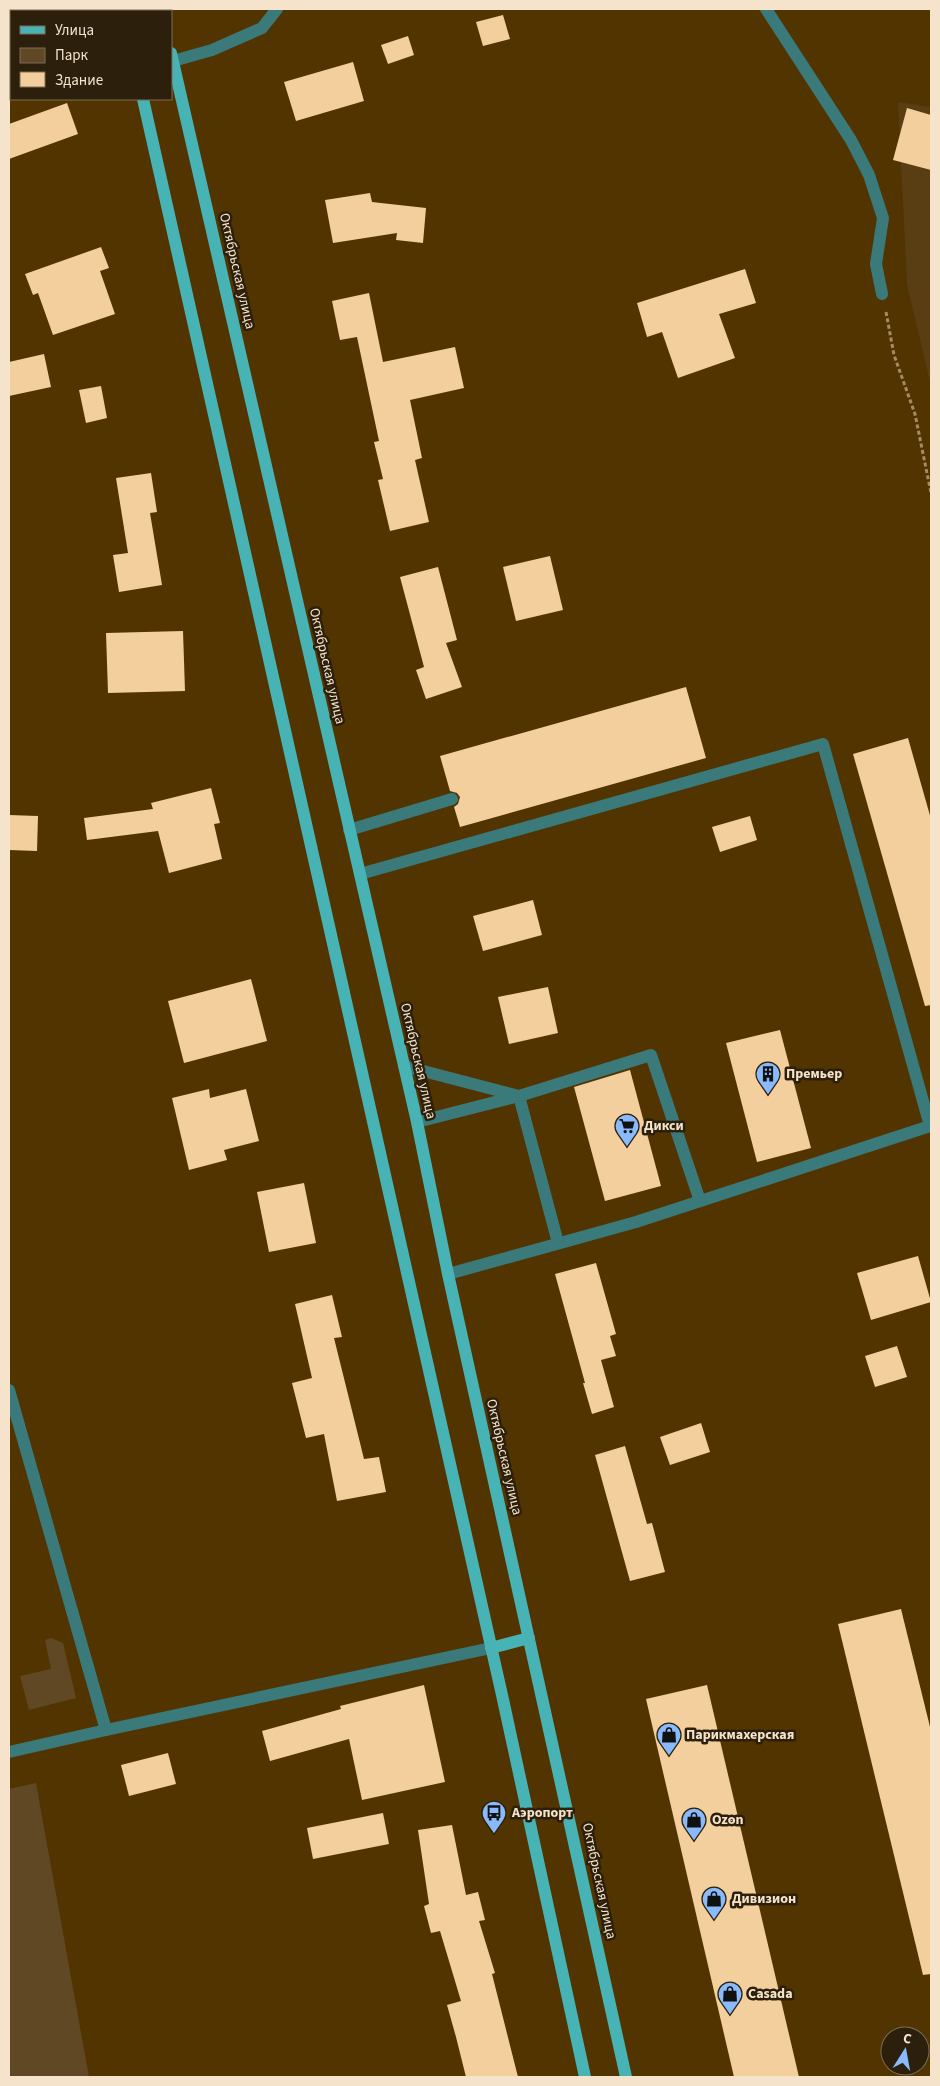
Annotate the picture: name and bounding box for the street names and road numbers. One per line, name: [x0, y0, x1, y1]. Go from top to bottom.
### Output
street label: Октябрьская улица: [214, 211, 260, 331]
street label: Октябрьская улица: [304, 606, 350, 726]
street label: Октябрьская улица: [395, 1001, 441, 1121]
street label: Октябрьская улица: [481, 1397, 527, 1517]
street label: Октябрьская улица: [577, 1821, 621, 1941]

